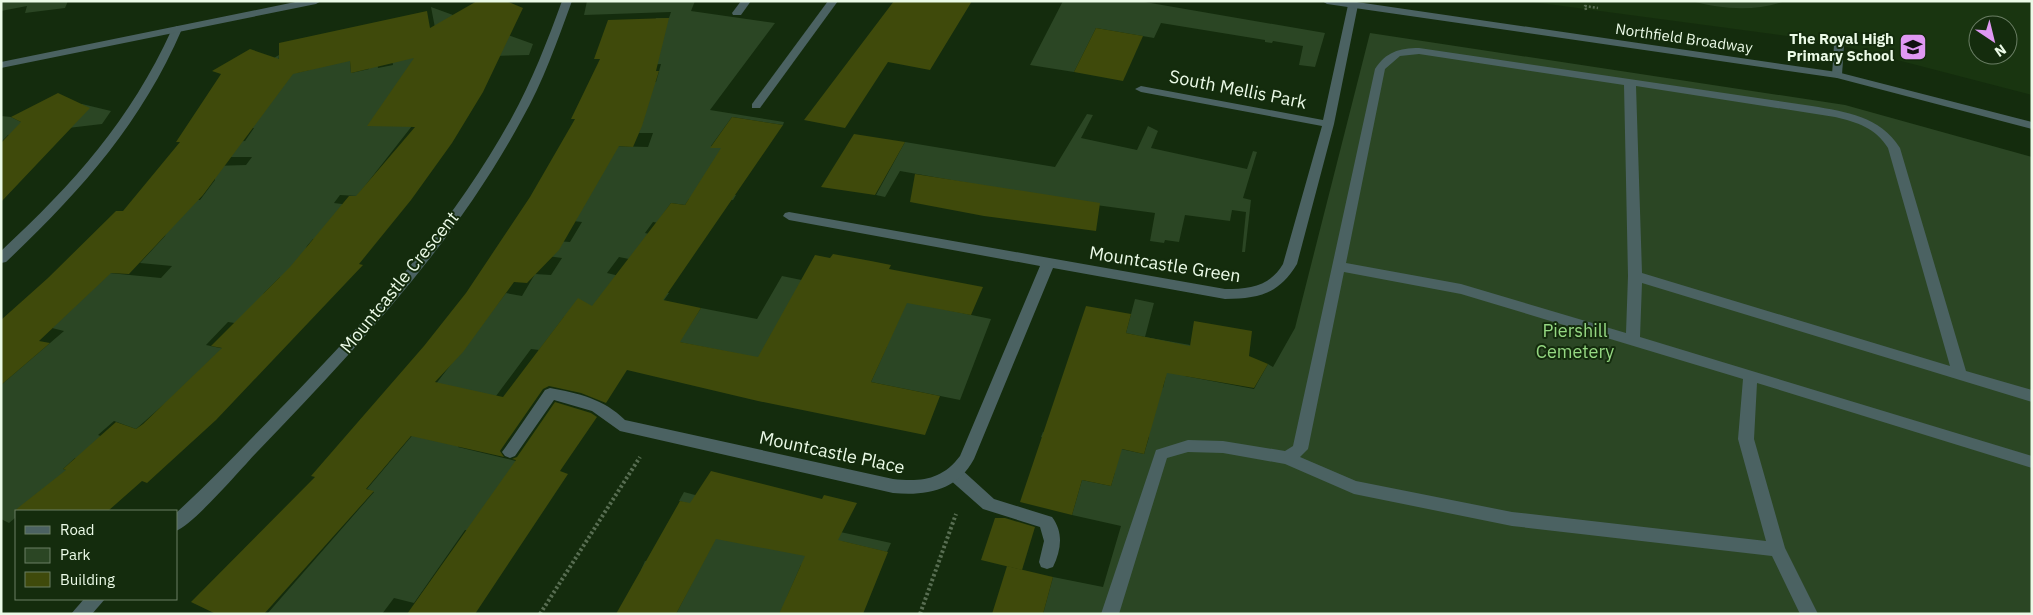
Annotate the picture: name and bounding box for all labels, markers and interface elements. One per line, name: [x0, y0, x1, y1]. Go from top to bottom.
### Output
north arrow: [1968, 15, 2018, 65]
street label: Northfield Broadway: [1614, 19, 1754, 57]
place label: The Royal High Primary School: [1787, 29, 1894, 65]
school or university icon: The Royal High Primary School: [1898, 32, 1928, 62]
text: N: [1991, 40, 2010, 61]
street label: South Mellis Park: [1167, 64, 1309, 114]
street label: Mountcastle Crescent: [335, 206, 463, 358]
street label: Mountcastle Green: [1088, 241, 1242, 287]
park label: Piershill Cemetery: [1536, 319, 1614, 363]
street label: Mountcastle Place: [757, 425, 907, 479]
legend: [15, 510, 178, 600]
text: Road: [60, 520, 95, 539]
text: Park: [60, 545, 90, 564]
text: Building: [60, 570, 115, 589]

